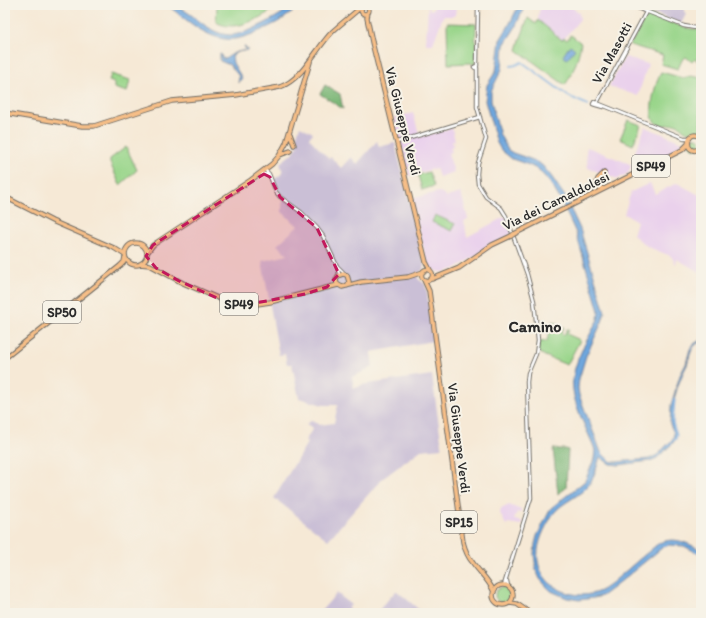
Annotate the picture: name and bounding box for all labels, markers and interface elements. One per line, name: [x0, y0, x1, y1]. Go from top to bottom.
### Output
street label: Via Masotti: [588, 19, 636, 87]
street label: Via Giuseppe Verdi: [381, 65, 425, 177]
road number: SP49: [632, 155, 670, 177]
street label: Via dei Camaldolesi: [500, 168, 612, 234]
road number: SP49: [220, 293, 258, 315]
road number: SP50: [43, 301, 81, 323]
district label: Camino: [509, 317, 561, 336]
street label: Via Giuseppe Verdi: [444, 382, 474, 494]
road number: SP15: [441, 511, 477, 533]

